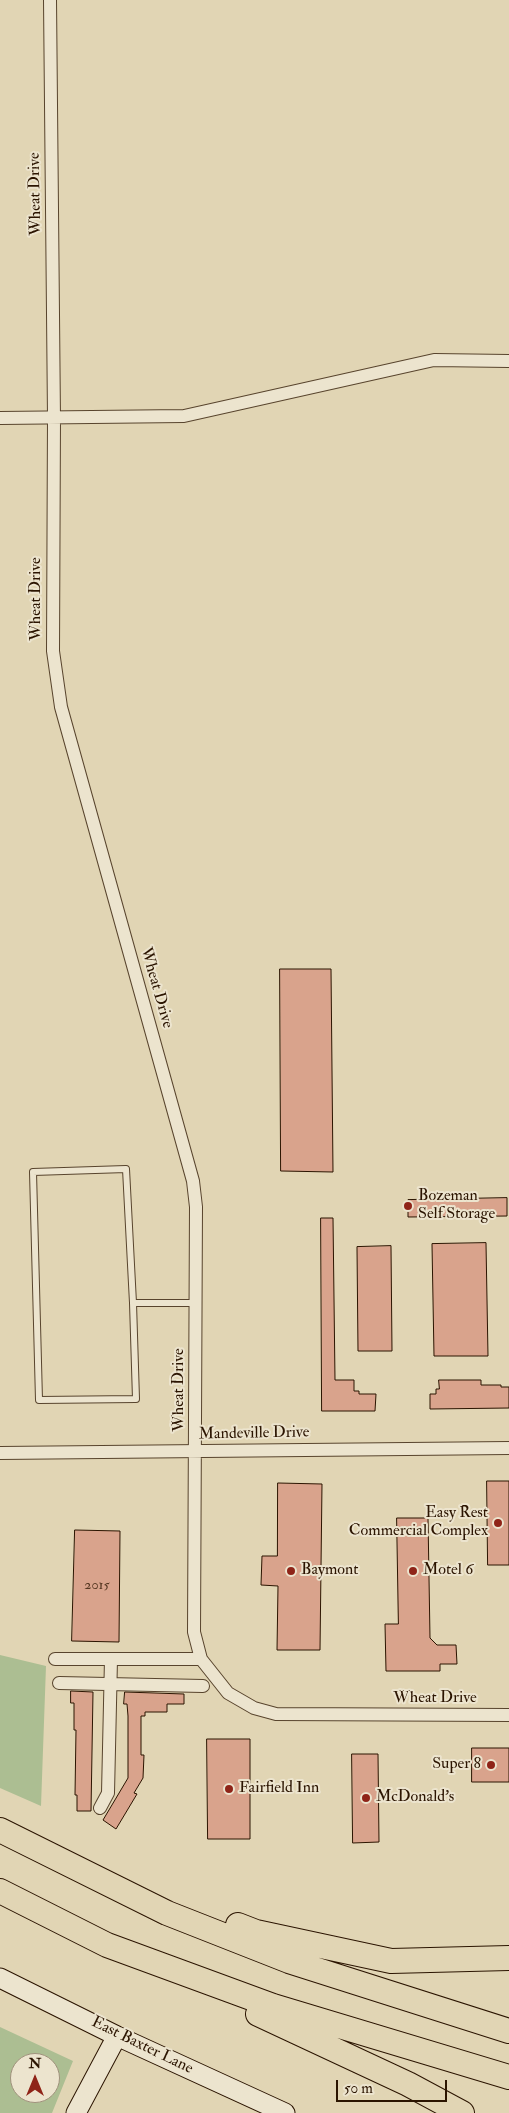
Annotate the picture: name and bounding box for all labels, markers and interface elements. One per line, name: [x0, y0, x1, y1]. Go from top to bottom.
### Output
street label: Wheat Drive: [26, 152, 46, 236]
street label: Wheat Drive: [27, 557, 47, 641]
street label: Wheat Drive: [135, 945, 177, 1031]
place label: Bozeman Self Storage: [418, 1187, 495, 1225]
marker: Bozeman Self Storage: [402, 1200, 414, 1212]
street label: Wheat Drive: [170, 1348, 190, 1432]
street label: Mandeville Drive: [198, 1423, 310, 1445]
place label: Easy Rest Commercial Complex: [349, 1504, 488, 1542]
marker: Easy Rest Commercial Complex: [492, 1517, 504, 1529]
place label: Baymont: [301, 1561, 358, 1581]
place label: Motel 6: [423, 1561, 473, 1581]
marker: Baymont: [285, 1565, 297, 1577]
marker: Motel 6: [407, 1565, 419, 1577]
house number: 2015: [84, 1578, 110, 1594]
street label: Wheat Drive: [393, 1689, 477, 1709]
place label: Super 8: [432, 1755, 481, 1775]
marker: Super 8: [485, 1759, 497, 1771]
place label: Fairfield Inn: [239, 1779, 319, 1799]
marker: Fairfield Inn: [223, 1783, 235, 1795]
place label: McDonald's: [376, 1788, 454, 1808]
marker: McDonald's: [360, 1792, 372, 1804]
street label: East Baxter Lane: [88, 2013, 196, 2079]
north arrow: [10, 2053, 60, 2103]
text: N: [29, 2055, 41, 2072]
scale bar: [339, 2070, 450, 2102]
text: 50 m: [344, 2079, 373, 2098]

